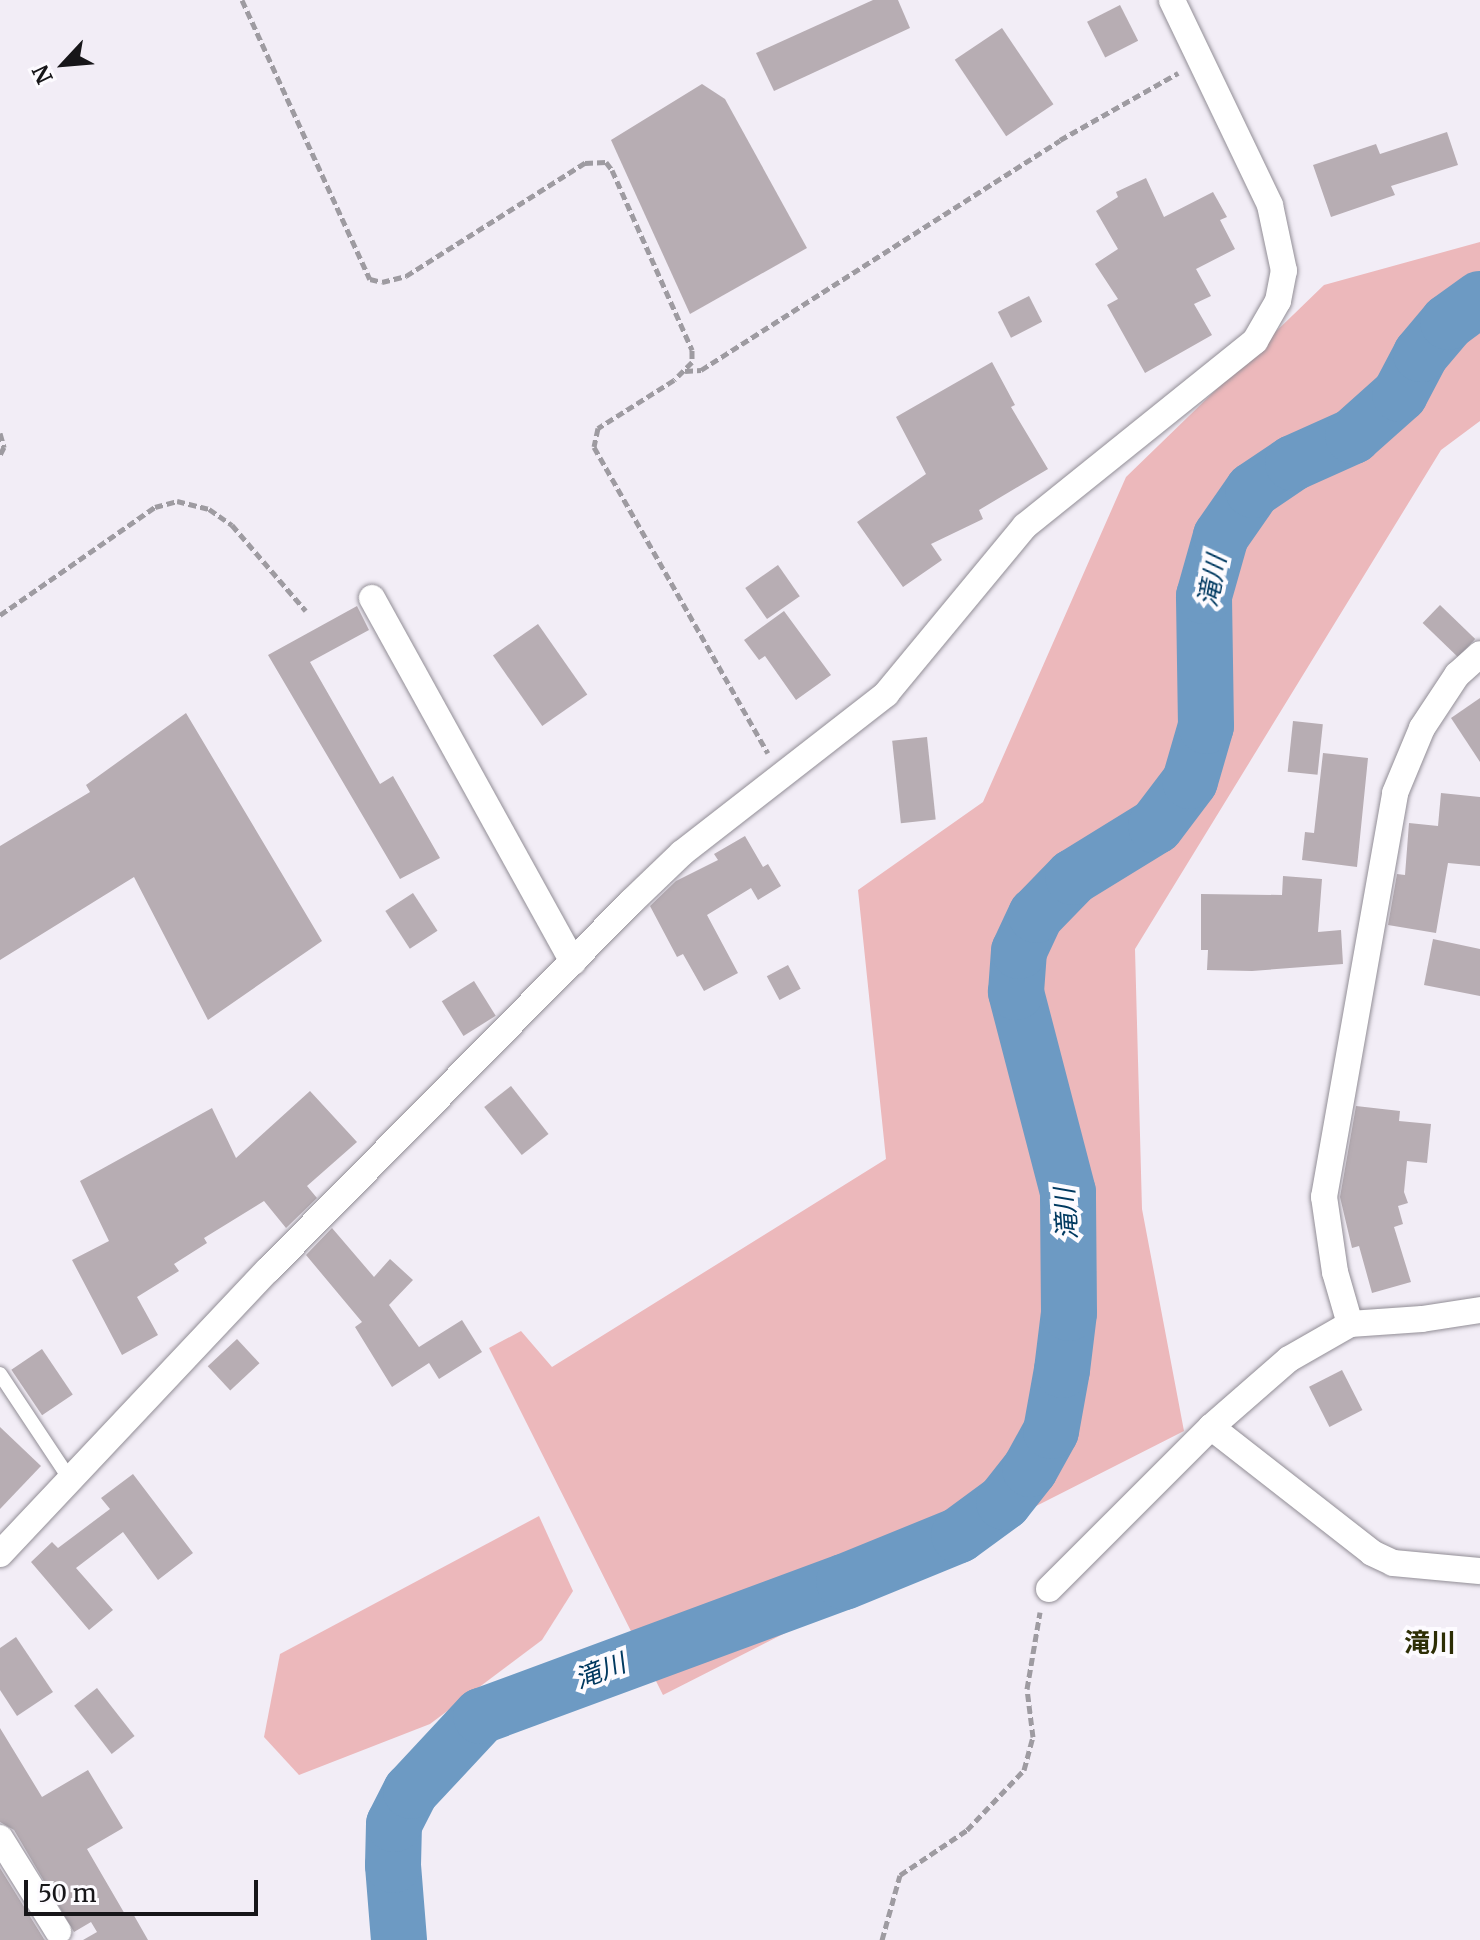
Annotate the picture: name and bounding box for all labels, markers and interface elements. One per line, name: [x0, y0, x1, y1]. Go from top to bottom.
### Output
north arrow: [24, 24, 104, 104]
text: N: [26, 61, 59, 88]
water label: 滝川: [1192, 553, 1232, 609]
water label: 滝川: [1049, 1187, 1083, 1241]
district label: 滝川: [1404, 1627, 1456, 1659]
water label: 滝川: [570, 1647, 630, 1695]
scale bar: [28, 1864, 262, 1914]
text: 50 m: [38, 1878, 97, 1909]

